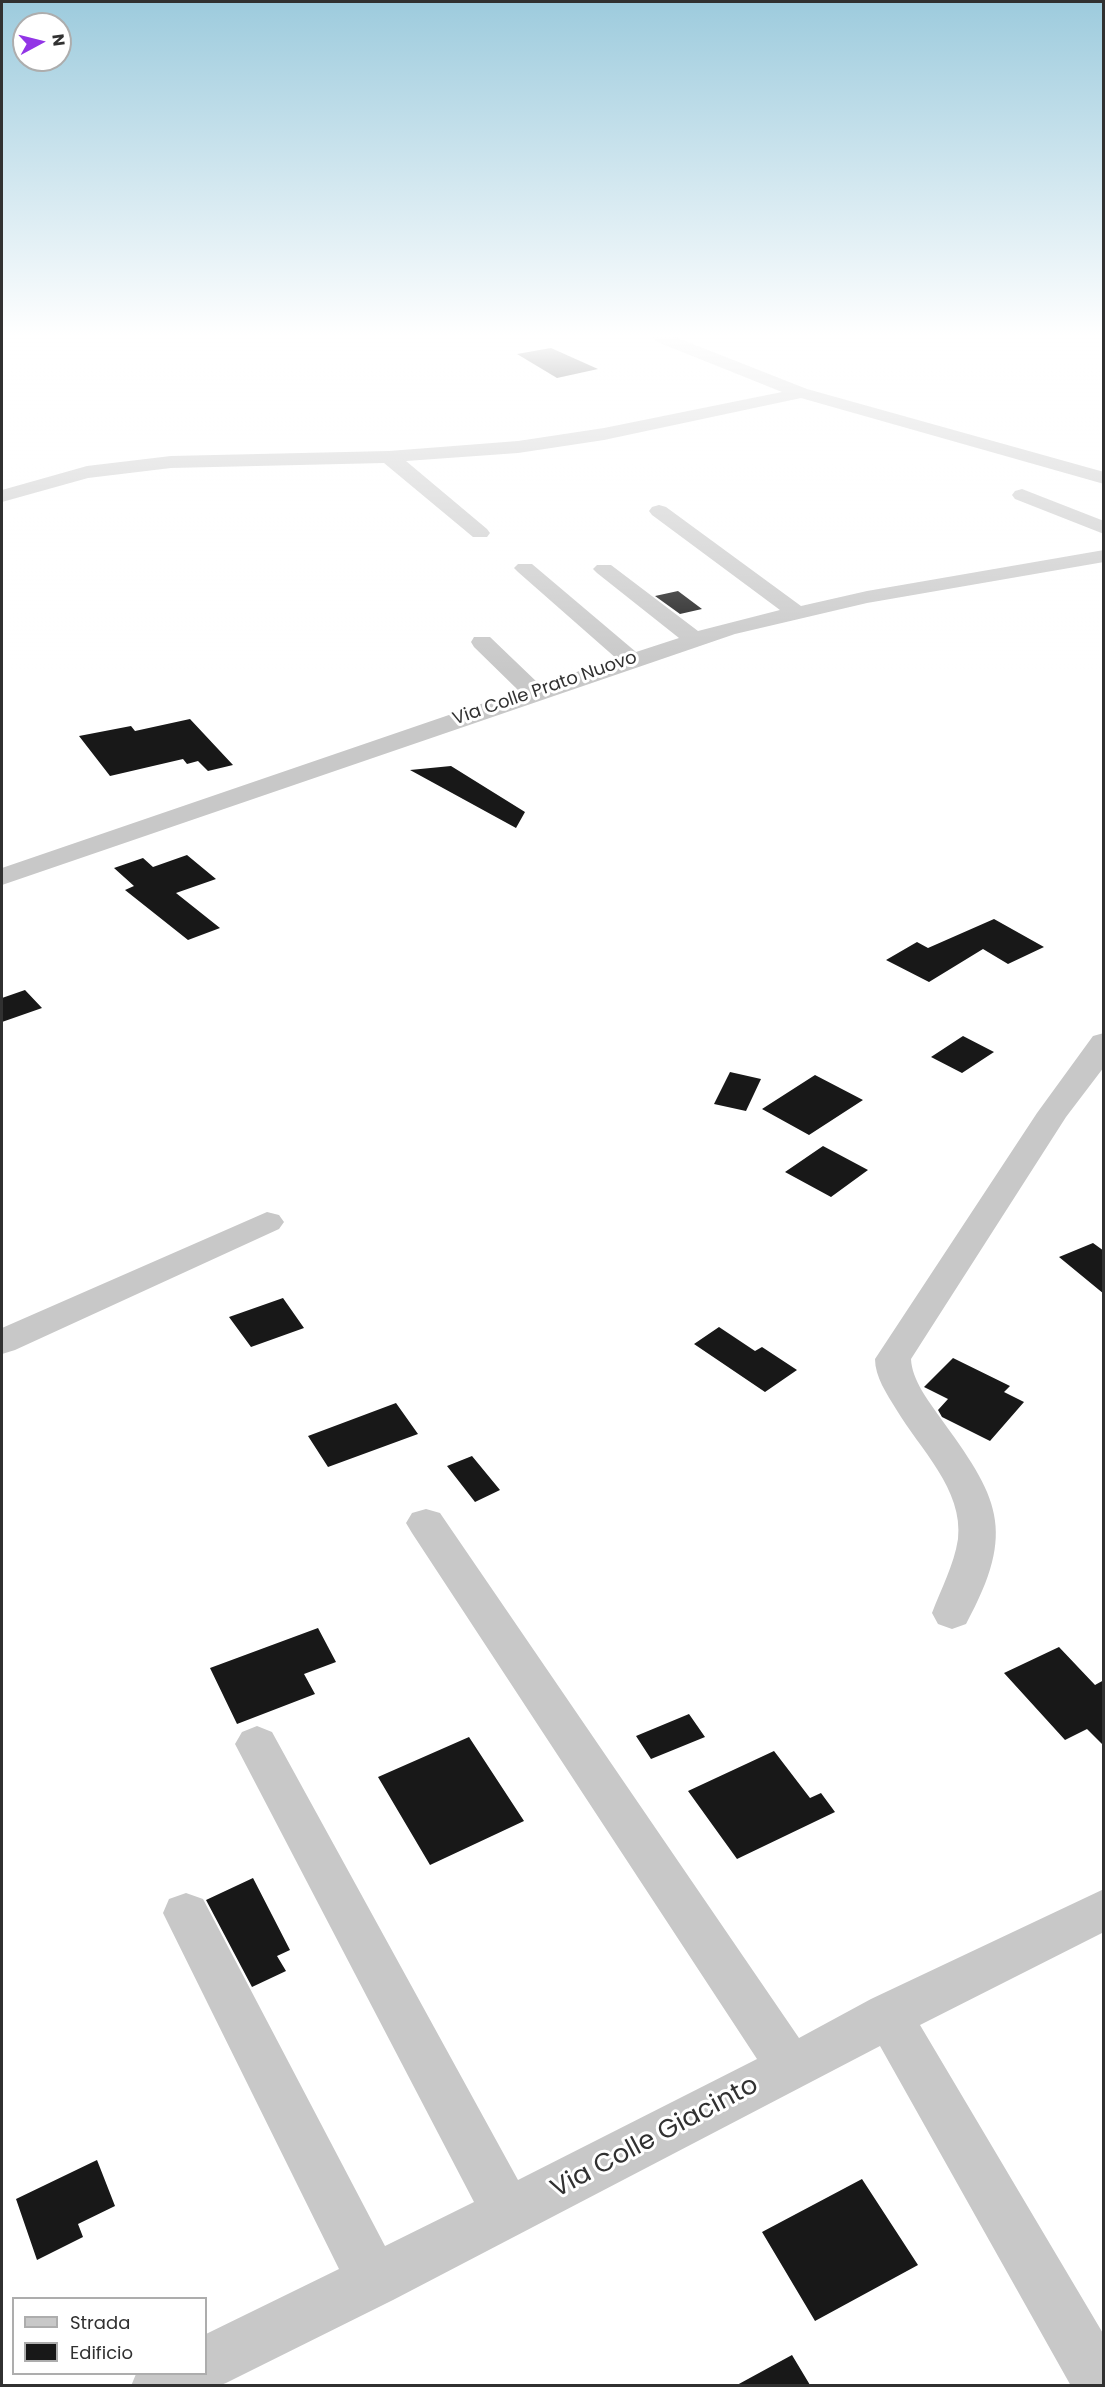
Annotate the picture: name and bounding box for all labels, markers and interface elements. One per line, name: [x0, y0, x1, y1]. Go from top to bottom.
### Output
north arrow: [12, 12, 72, 72]
text: N: [46, 33, 71, 47]
street label: Via Colle Prato Nuovo: [450, 647, 640, 731]
street label: Via Colle Giacinto: [546, 2070, 764, 2206]
legend: [12, 2297, 207, 2375]
text: Strada: [70, 2310, 130, 2335]
text: Edificio: [70, 2340, 133, 2365]

